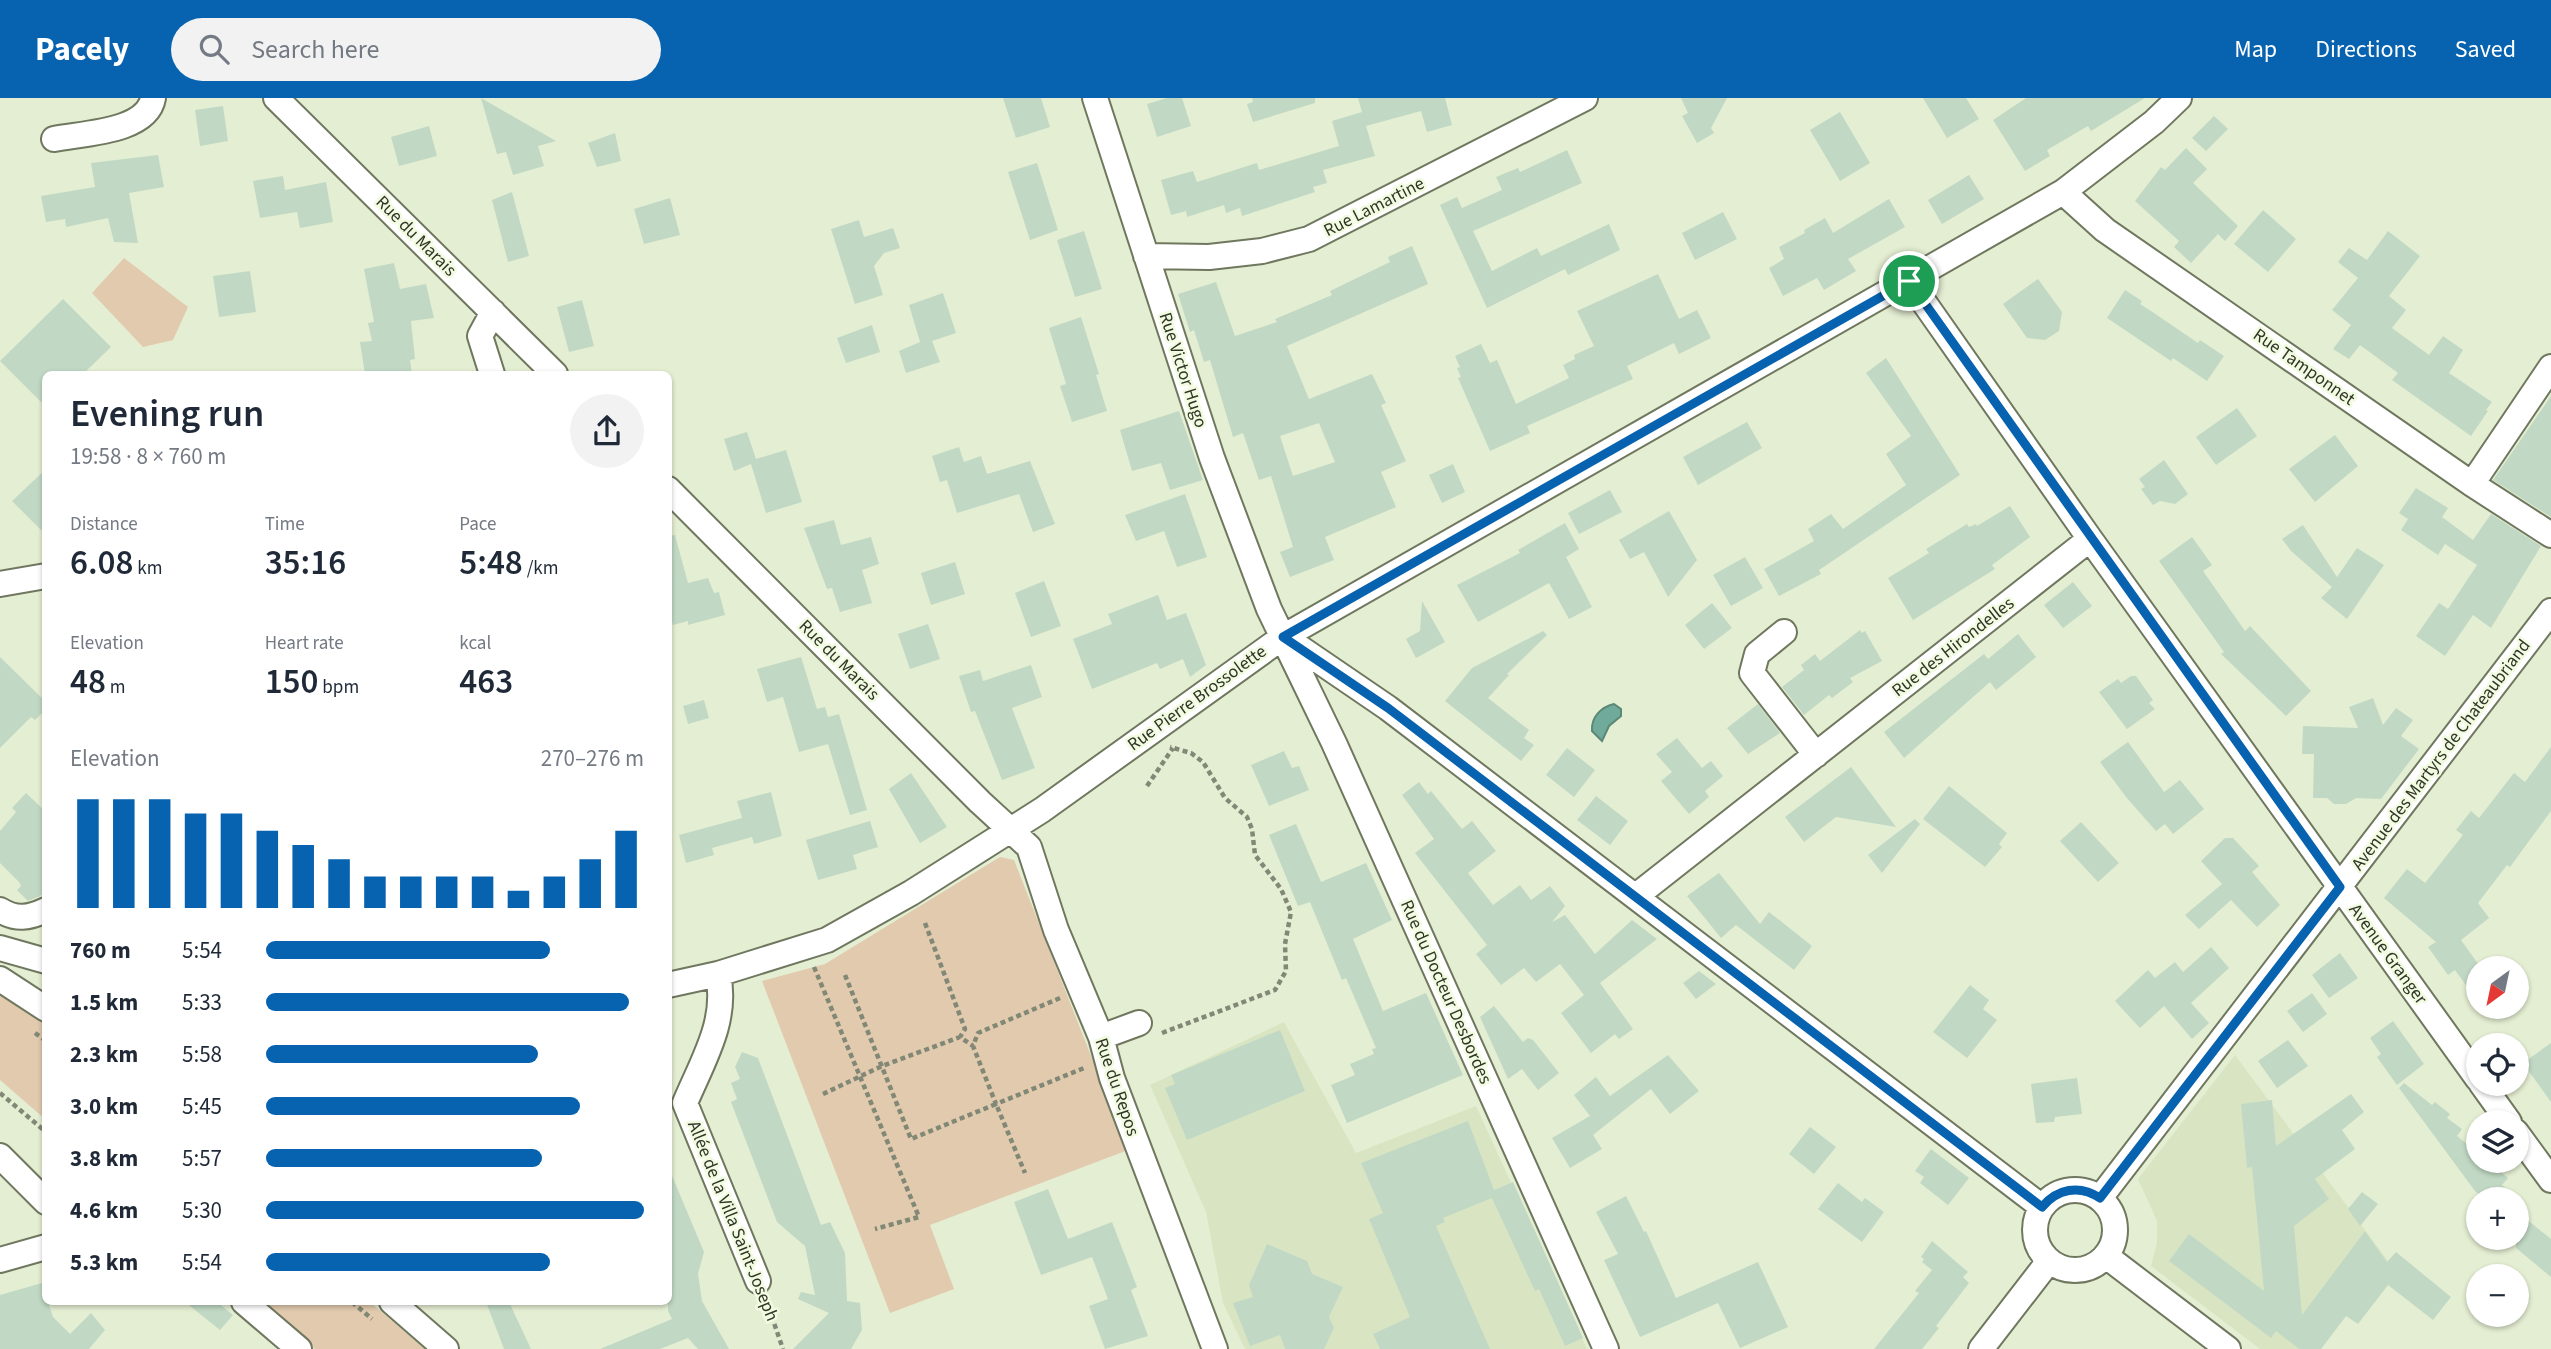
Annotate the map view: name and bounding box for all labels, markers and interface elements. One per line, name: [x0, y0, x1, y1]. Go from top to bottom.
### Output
search box: [171, 18, 661, 81]
text: Pacely: [35, 26, 129, 73]
icon: search: [195, 30, 233, 68]
text: Search here: [251, 31, 379, 68]
text: Map: [2234, 32, 2277, 67]
text: Directions: [2315, 32, 2417, 67]
text: Saved: [2455, 32, 2516, 67]
street label: Rue Lamartine: [1319, 171, 1429, 243]
street label: Rue du Marais: [370, 190, 462, 282]
pin: [1879, 251, 1939, 311]
icon: arrive: [1890, 262, 1928, 300]
street label: Rue Victor Hugo: [1153, 309, 1213, 431]
street label: Rue Tamponnet: [2248, 323, 2360, 411]
text: Evening run: [70, 387, 264, 441]
button: share: [570, 394, 644, 468]
text: 19:58 · 8 × 760 m: [70, 440, 226, 473]
text: Distance: [70, 511, 138, 538]
text: Time: [265, 511, 305, 538]
text: Pace: [459, 511, 497, 538]
text: 6.08: [70, 538, 134, 588]
text: 35:16: [265, 538, 346, 588]
text: 5:48: [459, 538, 523, 588]
text: km: [134, 555, 162, 582]
text: /km: [523, 555, 558, 582]
street label: Rue des Hirondelles: [1887, 591, 2019, 703]
street label: Rue du Marais: [793, 614, 885, 706]
text: Elevation: [70, 630, 144, 657]
text: Heart rate: [265, 630, 344, 657]
text: kcal: [459, 630, 491, 657]
street label: Avenue des Martyrs de Chateaubriand: [2346, 634, 2536, 876]
street label: Rue Pierre Brossolette: [1123, 639, 1272, 757]
text: 48: [70, 657, 106, 707]
text: 150: [265, 657, 319, 707]
text: 463: [459, 657, 513, 707]
text: m: [106, 674, 125, 701]
text: bpm: [319, 674, 359, 701]
text: Elevation: [70, 742, 160, 775]
text: 270–276 m: [541, 742, 644, 775]
street label: Rue du Docteur Desbordes: [1394, 896, 1498, 1088]
street label: Avenue Granger: [2343, 899, 2434, 1010]
text: 760 m: [70, 934, 131, 967]
text: 5:54: [182, 934, 222, 967]
north arrow: [2466, 956, 2529, 1018]
map controls: [2466, 956, 2529, 1327]
text: 1.5 km: [70, 986, 138, 1019]
text: 5:33: [182, 986, 222, 1019]
button: locate: [2466, 1033, 2529, 1096]
street label: Rue du Repos: [1089, 1035, 1145, 1139]
text: 2.3 km: [70, 1038, 138, 1071]
text: 5:58: [182, 1038, 222, 1071]
text: 3.0 km: [70, 1090, 138, 1123]
text: 5:45: [182, 1090, 222, 1123]
button: layers: [2466, 1110, 2529, 1173]
street label: Allée de la Villa Saint-Joseph: [681, 1117, 785, 1325]
text: 3.8 km: [70, 1142, 138, 1175]
text: 5:57: [182, 1142, 222, 1175]
button: +: [2466, 1187, 2529, 1250]
text: 4.6 km: [70, 1194, 138, 1227]
text: 5:30: [182, 1194, 222, 1227]
text: 5.3 km: [70, 1246, 138, 1279]
text: 5:54: [182, 1246, 222, 1279]
button: −: [2466, 1264, 2529, 1327]

